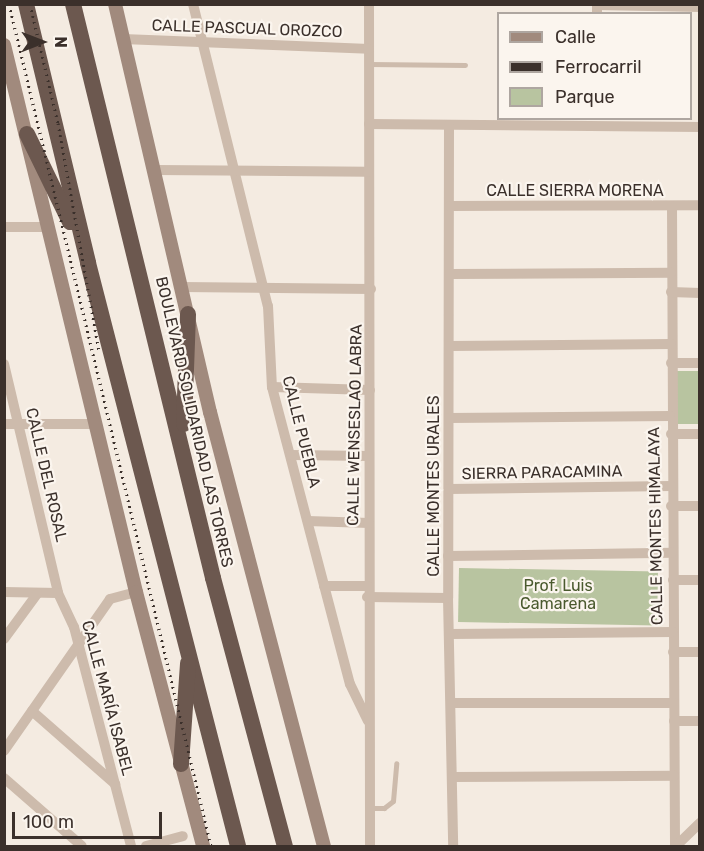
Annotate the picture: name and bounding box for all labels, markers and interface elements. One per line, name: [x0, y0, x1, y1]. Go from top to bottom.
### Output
north arrow: [12, 12, 72, 72]
legend: [497, 12, 692, 120]
street label: CALLE PASCUAL OROZCO: [151, 16, 343, 42]
text: Calle: [555, 26, 596, 48]
text: N: [51, 36, 70, 48]
text: Ferrocarril: [555, 56, 642, 78]
text: Parque: [555, 86, 615, 108]
street label: CALLE SIERRA MORENA: [486, 181, 664, 201]
street label: BOULEVARD SOLIDARIDAD LAS TORRES: [151, 275, 237, 569]
street label: CALLE WENSESLAO LABRA: [344, 324, 366, 526]
street label: CALLE PUEBLA: [278, 374, 324, 490]
street label: CALLE MONTES URALES: [424, 395, 444, 577]
street label: CALLE DEL ROSAL: [21, 406, 71, 544]
street label: CALLE MONTES HIMALAYA: [645, 427, 667, 625]
street label: SIERRA PARACAMINA: [461, 462, 623, 484]
park label: Prof. Luis Camarena: [520, 576, 596, 614]
street label: CALLE MARÍA ISABEL: [77, 618, 137, 778]
scale bar: [15, 800, 165, 838]
text: 100 m: [23, 811, 74, 833]

